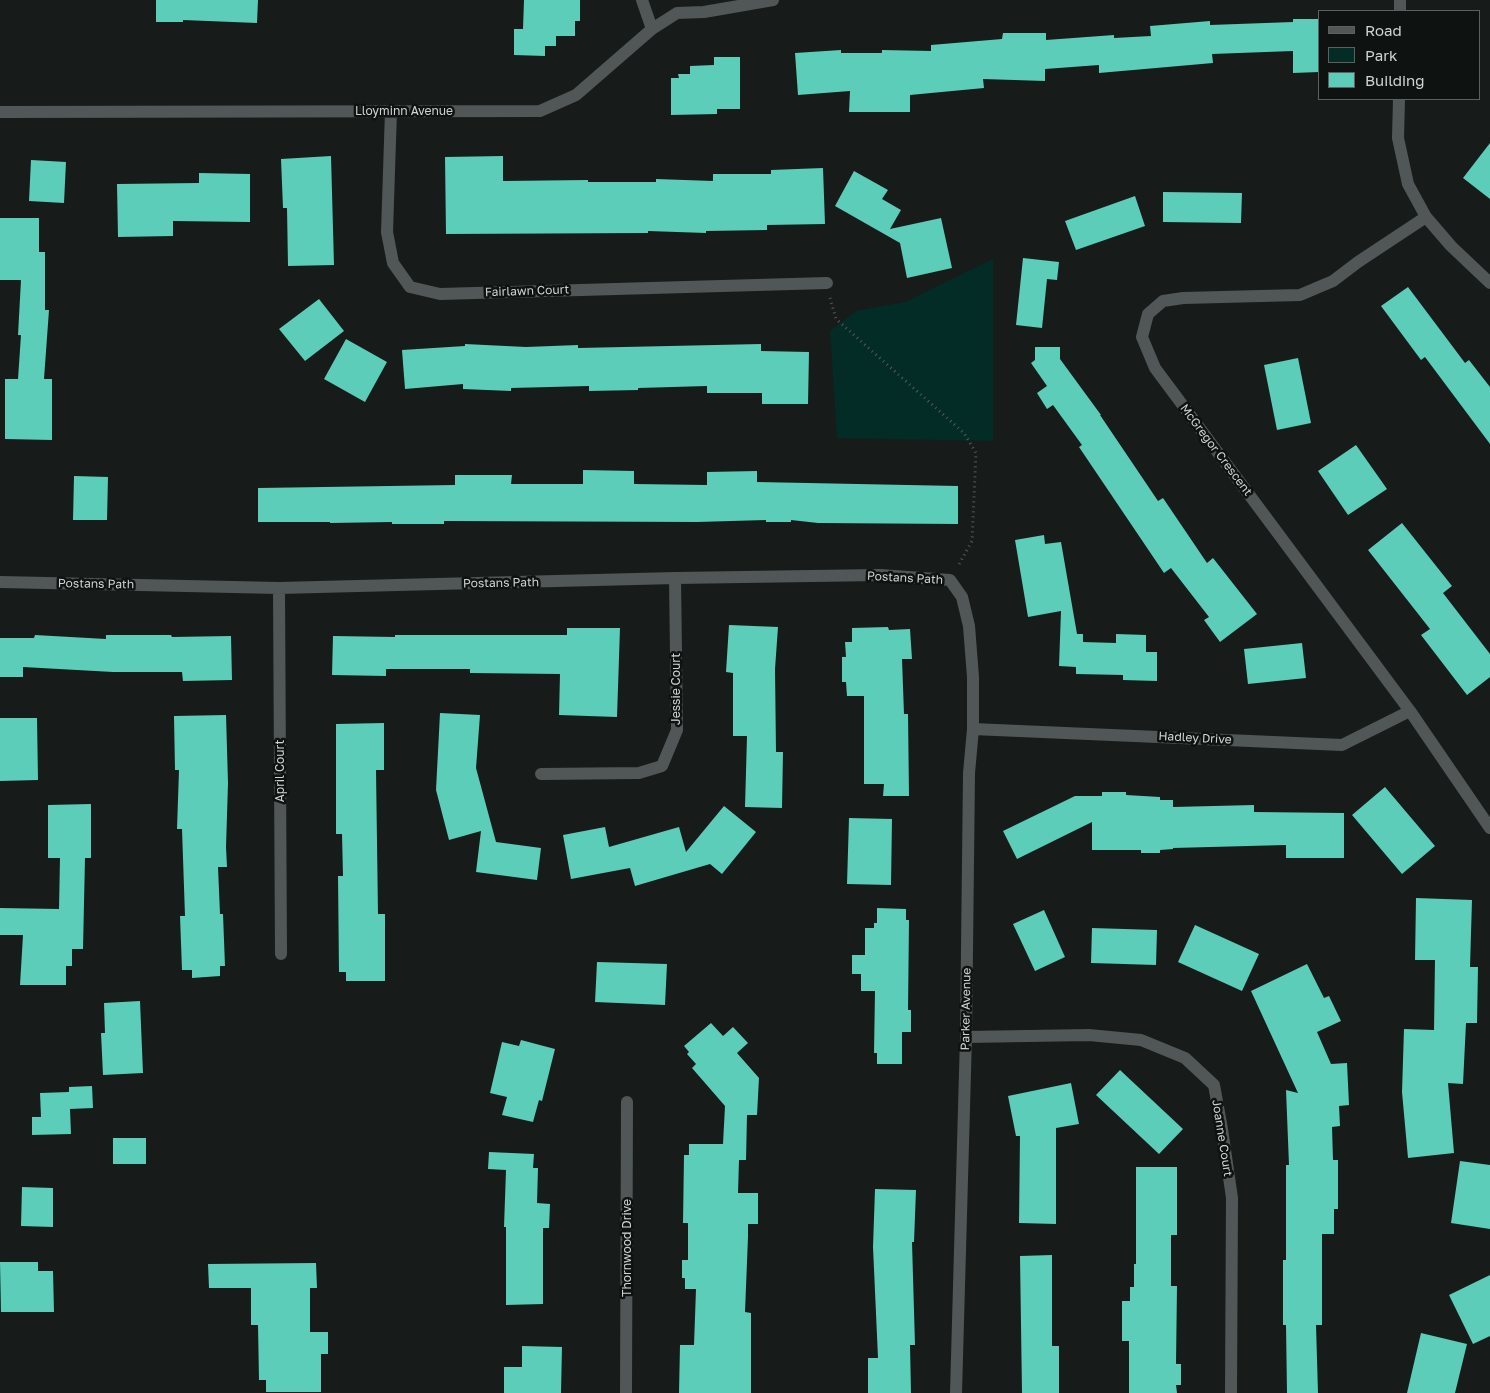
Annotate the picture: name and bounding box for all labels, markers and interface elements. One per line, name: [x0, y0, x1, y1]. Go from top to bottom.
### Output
legend: [1318, 10, 1480, 100]
text: Road: [1365, 21, 1402, 39]
text: Park: [1365, 46, 1397, 64]
text: Building: [1365, 71, 1425, 89]
street label: Lloyminn Avenue: [355, 104, 453, 118]
street label: Fairlawn Court: [485, 282, 569, 300]
street label: McGregor Crescent: [1177, 401, 1255, 499]
street label: Postans Path: [867, 569, 943, 587]
street label: Postans Path: [463, 575, 539, 591]
street label: Postans Path: [58, 576, 134, 592]
street label: Jessie Court: [669, 653, 683, 725]
street label: Hadley Drive: [1158, 729, 1232, 747]
street label: April Court: [273, 740, 287, 802]
street label: Parker Avenue: [958, 968, 974, 1050]
street label: Joanne Court: [1209, 1099, 1235, 1177]
street label: Thornwood Drive: [620, 1199, 634, 1297]

